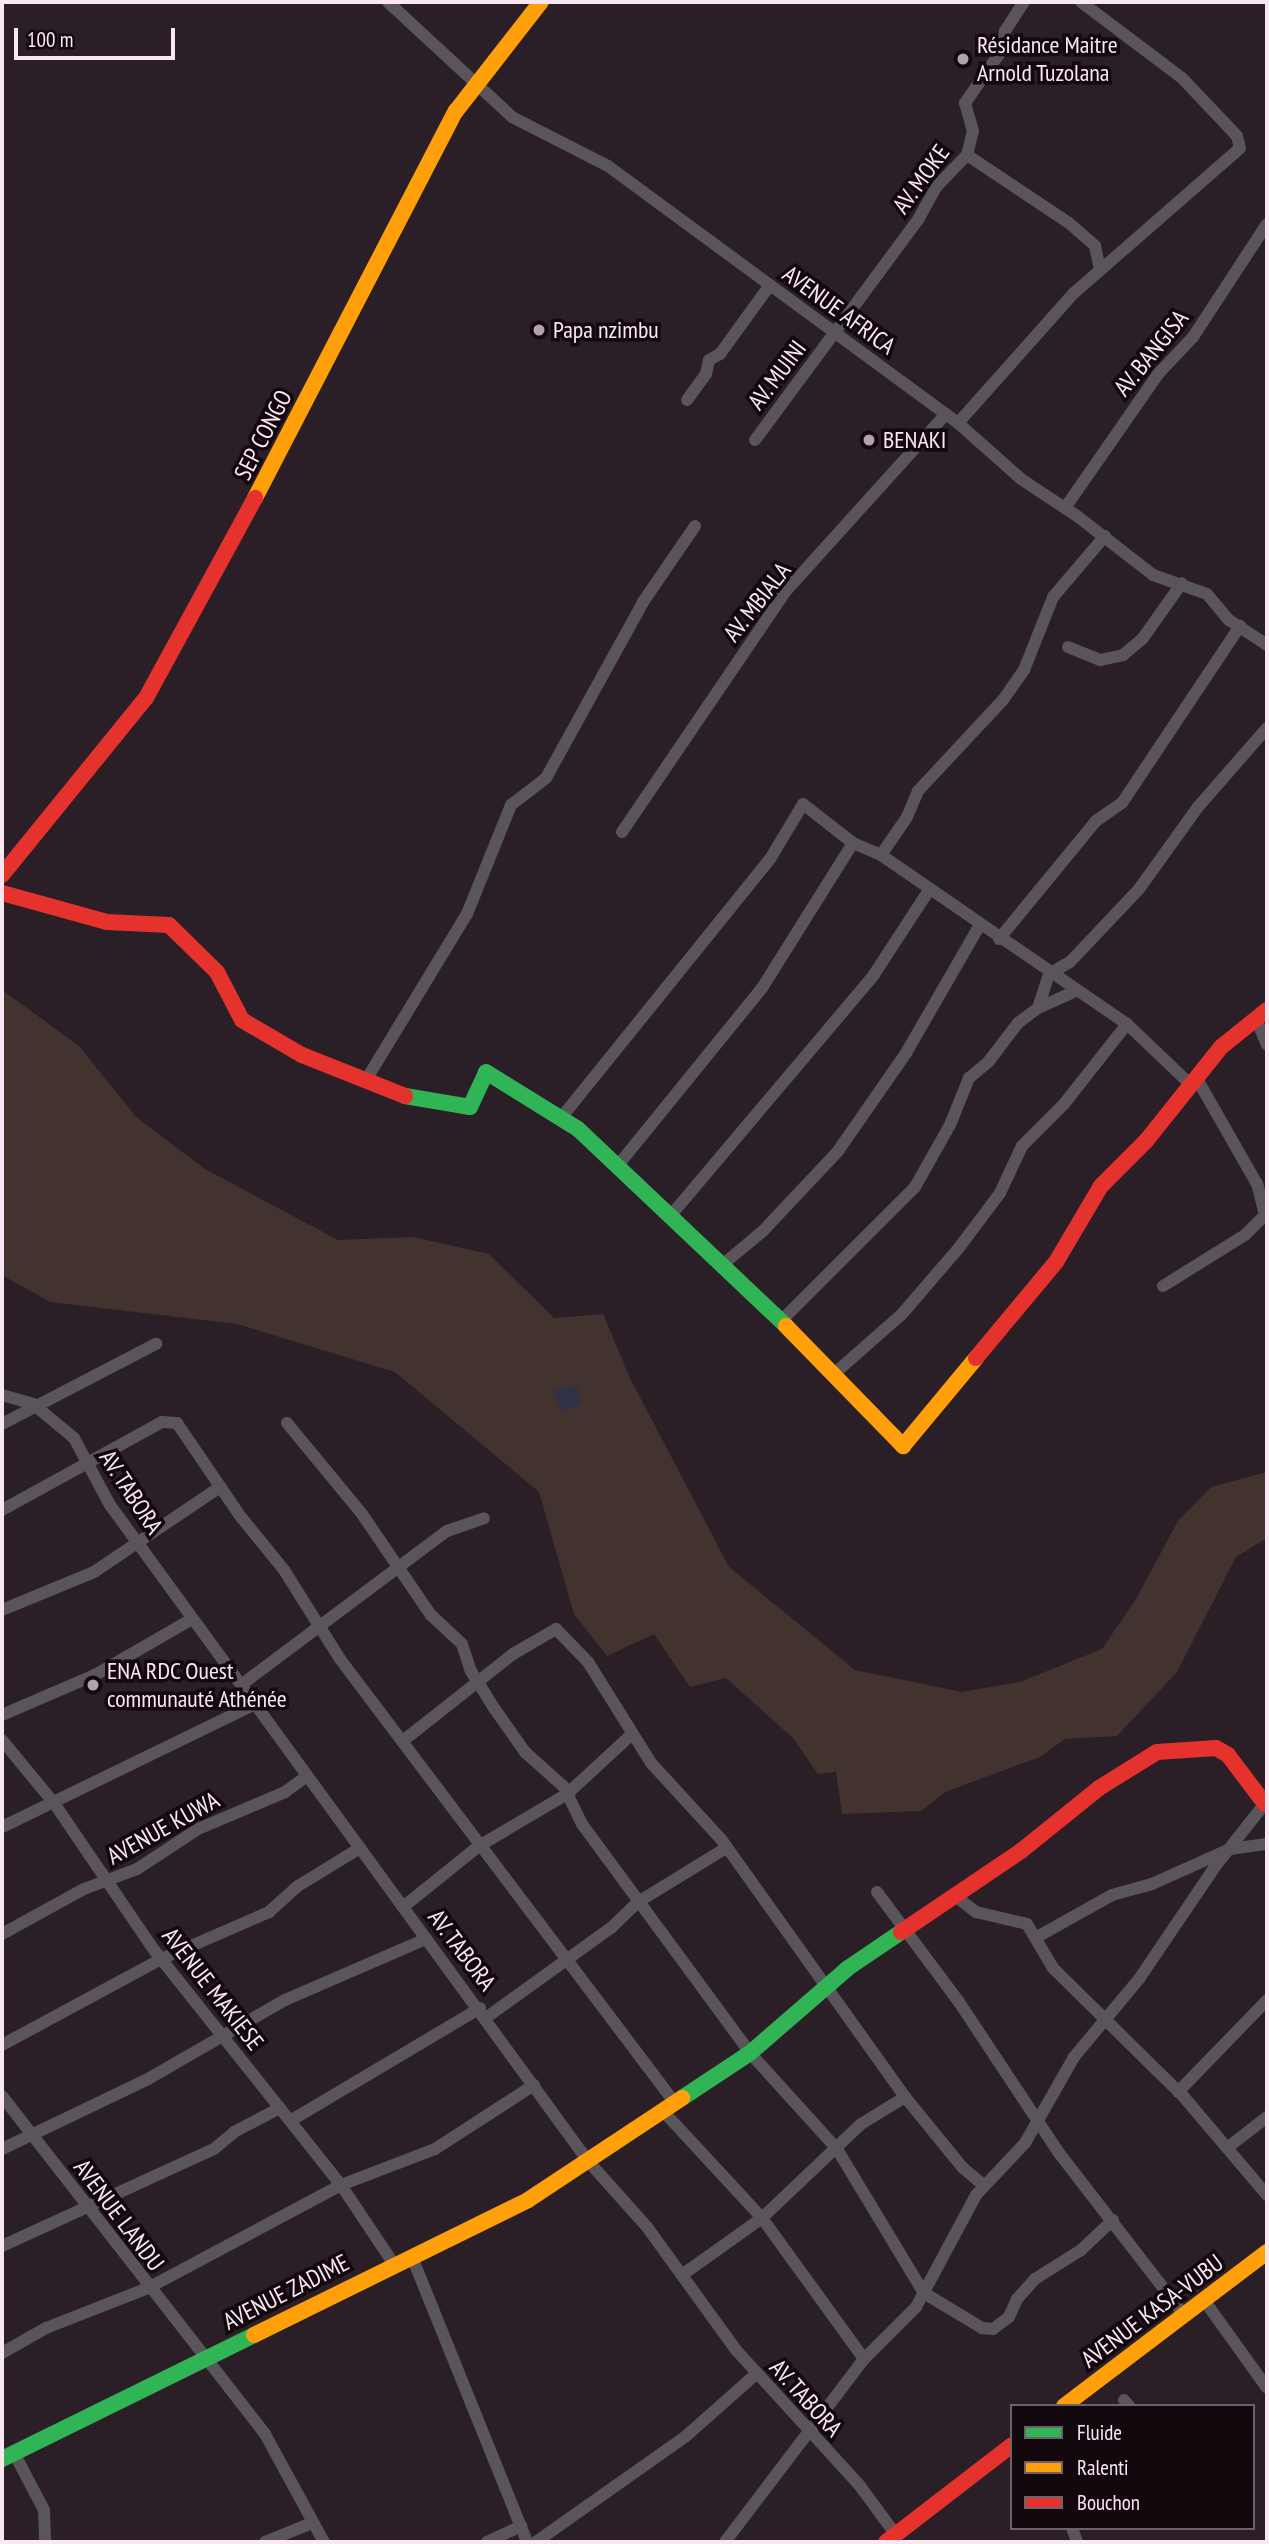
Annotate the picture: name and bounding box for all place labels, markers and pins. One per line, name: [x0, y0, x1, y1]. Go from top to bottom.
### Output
place label: Résidance Maitre Arnold Tuzolana: [977, 31, 1118, 87]
marker: Résidance Maitre Arnold Tuzolana: [955, 51, 971, 67]
place label: Papa nzimbu: [553, 316, 659, 344]
marker: Papa nzimbu: [531, 322, 547, 338]
place label: BENAKI: [883, 426, 946, 454]
marker: BENAKI: [861, 432, 877, 448]
place label: ENA RDC Ouest communauté Athénée: [107, 1657, 287, 1713]
marker: ENA RDC Ouest communauté Athénée: [85, 1677, 101, 1693]

